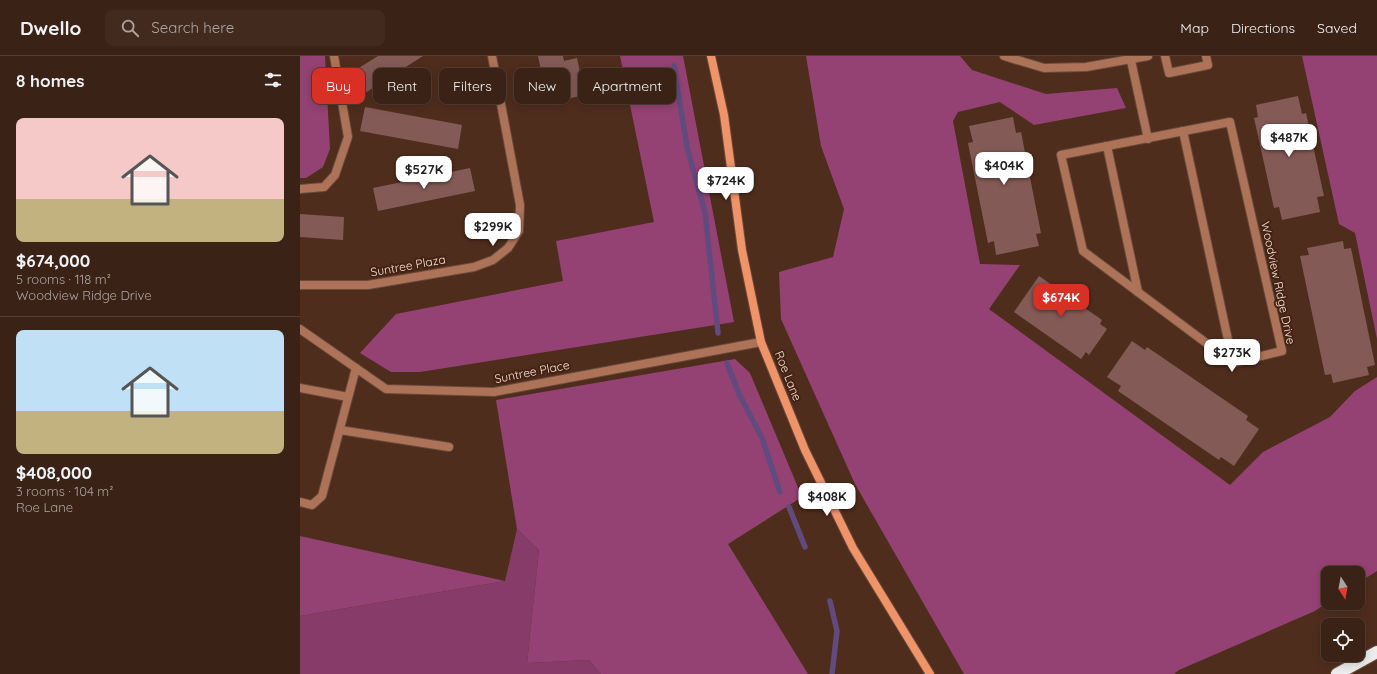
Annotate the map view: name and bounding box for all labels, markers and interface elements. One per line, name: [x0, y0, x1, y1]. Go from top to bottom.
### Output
search box: [105, 10, 385, 46]
text: Dwello: [20, 16, 81, 40]
icon: search: [119, 17, 141, 39]
text: Search here: [151, 18, 234, 37]
text: Map: [1180, 19, 1209, 37]
text: Directions: [1231, 19, 1295, 37]
text: Saved: [1317, 19, 1357, 37]
chip: Buy: [312, 68, 365, 104]
chip: Rent: [373, 68, 431, 104]
chip: Filters: [439, 68, 506, 104]
chip: New: [514, 68, 570, 104]
chip: Apartment: [578, 68, 676, 104]
icon: filters: [262, 69, 284, 91]
text: 8 homes: [16, 70, 85, 91]
pin: $487K: [1261, 124, 1317, 158]
text: $487K: [1270, 129, 1308, 145]
icon: home: [114, 144, 186, 216]
pin: $404K: [976, 152, 1032, 186]
pin: $527K: [396, 156, 452, 190]
text: $404K: [984, 157, 1024, 173]
text: $527K: [405, 161, 443, 177]
pin: $724K: [698, 167, 754, 201]
text: $724K: [707, 172, 745, 188]
pin: $299K: [465, 213, 521, 247]
text: $299K: [474, 218, 512, 234]
street label: Woodview Ridge Drive: [1258, 220, 1299, 346]
text: $674,000: [16, 250, 90, 271]
street label: Suntree Plaza: [369, 252, 447, 279]
text: 5 rooms · 118 m²: [16, 271, 111, 287]
pin: $674K: [1033, 284, 1089, 318]
text: Woodview Ridge Drive: [16, 287, 152, 303]
text: $674K: [1042, 289, 1080, 305]
pin: $273K: [1204, 339, 1260, 373]
text: $273K: [1213, 344, 1251, 360]
street label: Roe Lane: [772, 349, 805, 403]
icon: home: [114, 356, 186, 428]
street label: Suntree Place: [493, 357, 571, 386]
text: $408,000: [16, 462, 92, 483]
text: 3 rooms · 104 m²: [16, 483, 113, 499]
pin: $408K: [799, 483, 855, 517]
text: $408K: [807, 488, 847, 504]
text: Roe Lane: [16, 499, 73, 515]
north arrow: [1321, 566, 1365, 610]
map controls: [1321, 566, 1365, 662]
button: locate: [1321, 618, 1365, 662]

